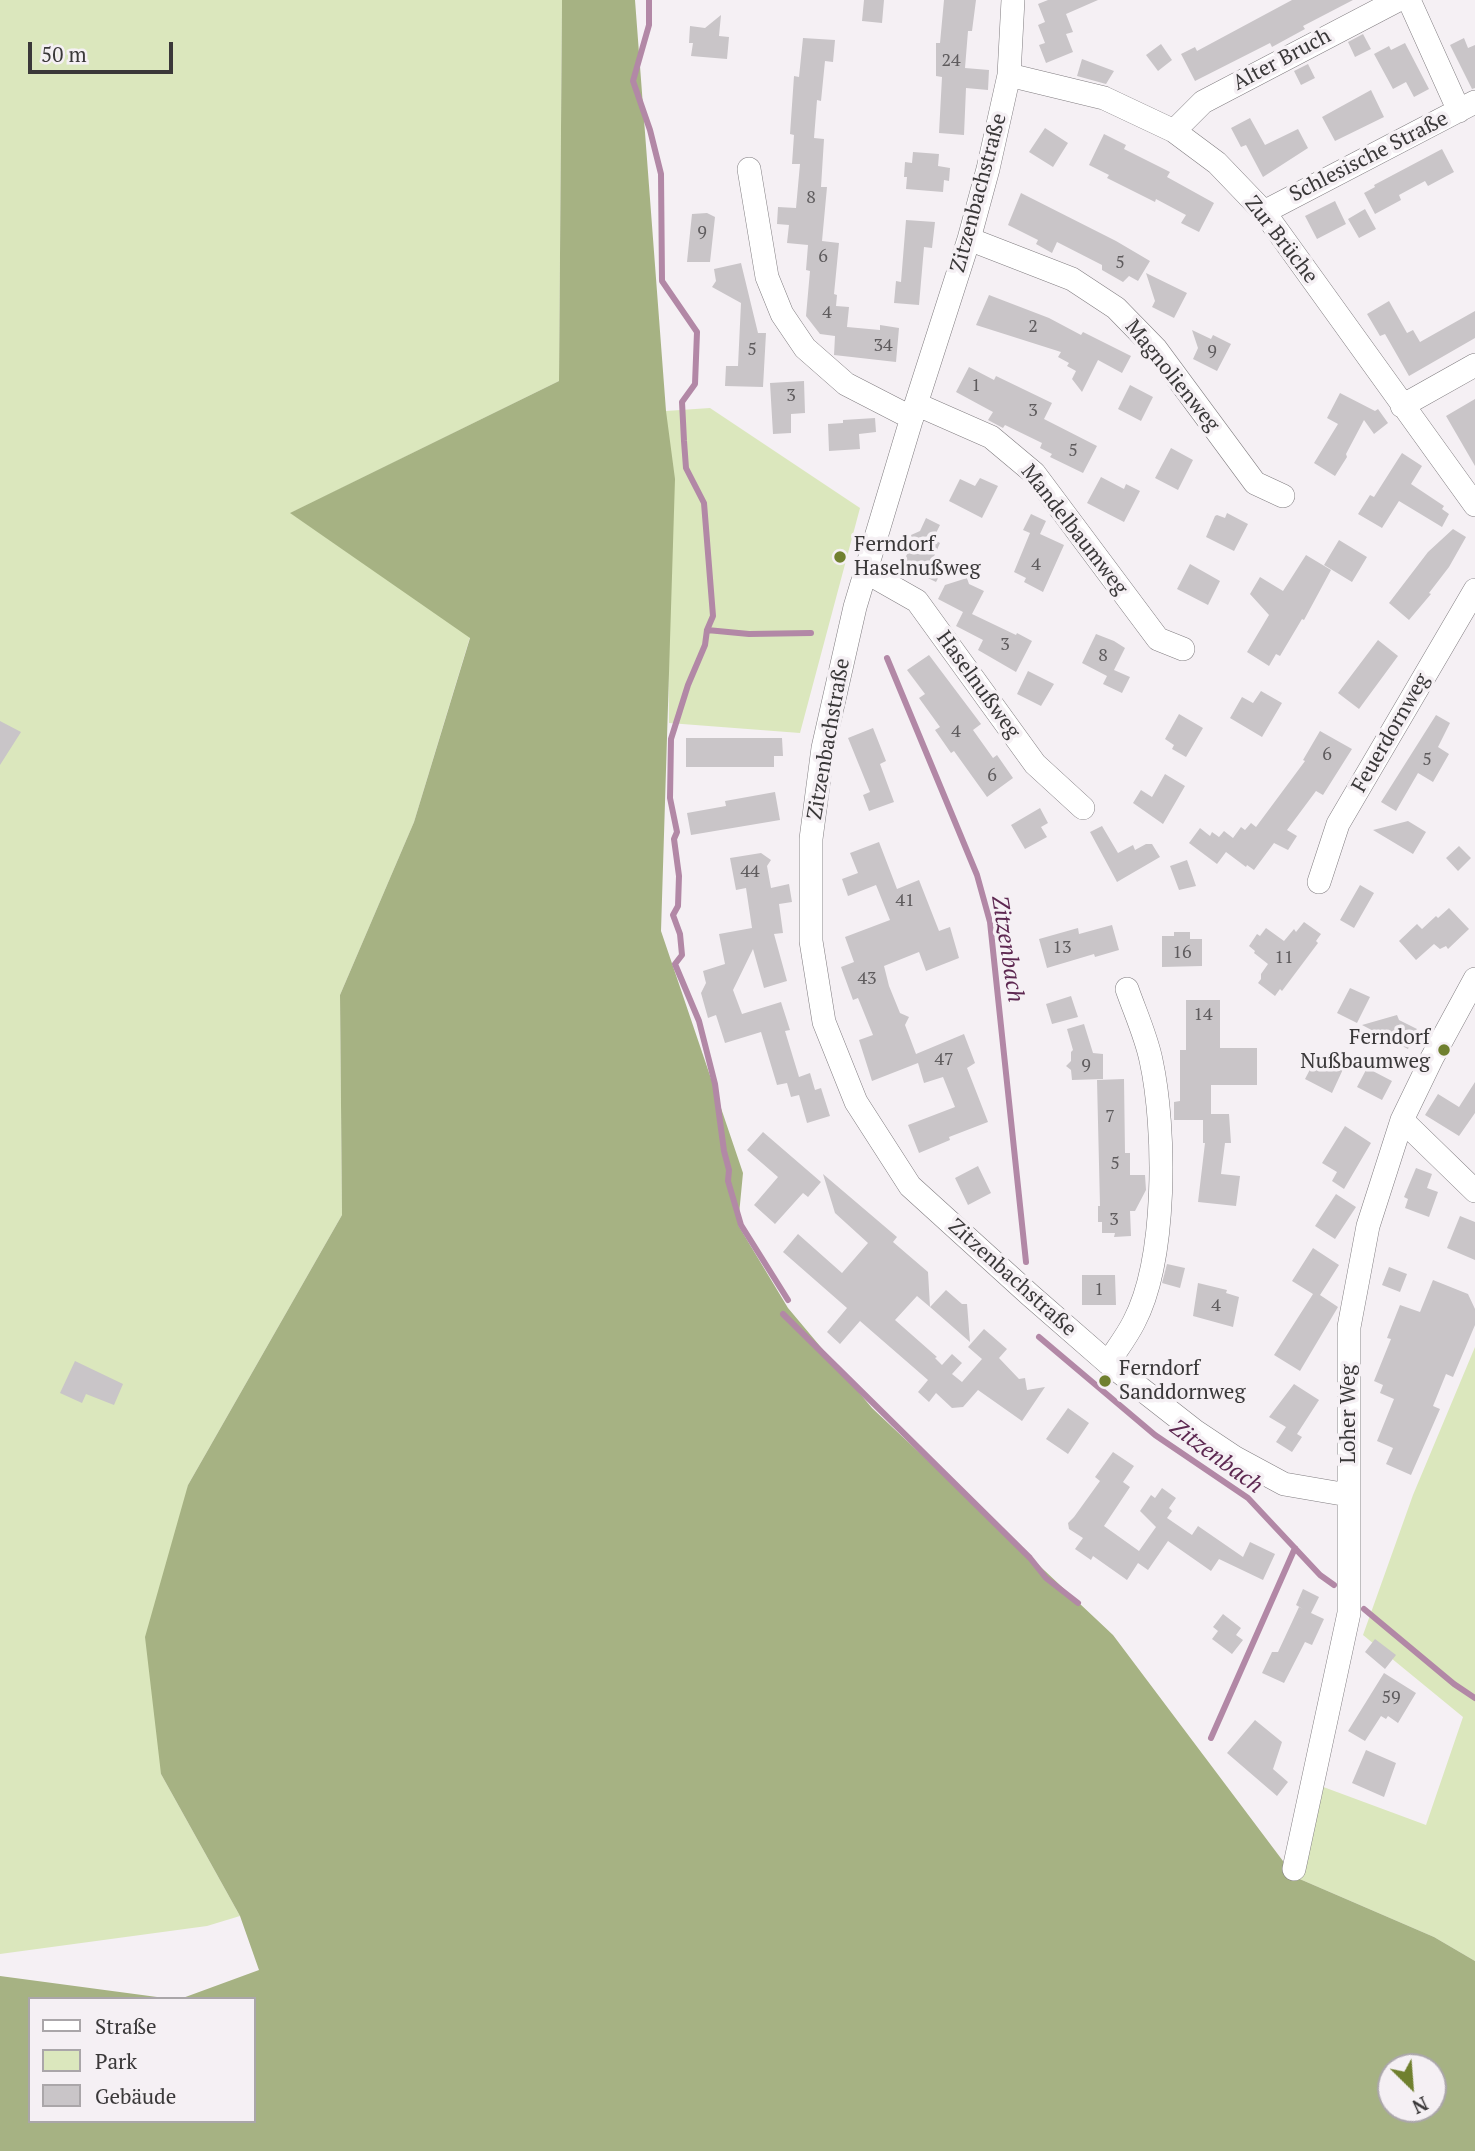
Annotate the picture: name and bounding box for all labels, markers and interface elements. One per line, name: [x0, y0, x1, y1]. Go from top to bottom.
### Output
street label: Alter Bruch: [1229, 24, 1335, 96]
scale bar: [32, 28, 177, 72]
text: 50 m: [41, 40, 87, 68]
house number: 24: [941, 50, 961, 72]
street label: Schlesische Straße: [1286, 106, 1452, 208]
street label: Zitzenbachstraße: [946, 111, 1012, 275]
house number: 8: [806, 187, 816, 209]
street label: Zur Brüche: [1239, 191, 1323, 289]
house number: 9: [697, 222, 707, 244]
house number: 6: [818, 246, 828, 268]
house number: 5: [1115, 252, 1125, 274]
house number: 4: [822, 302, 832, 324]
street label: Magnolienweg: [1119, 315, 1225, 437]
house number: 2: [1028, 316, 1038, 338]
house number: 34: [873, 335, 893, 357]
house number: 5: [747, 339, 757, 361]
house number: 9: [1207, 341, 1217, 363]
house number: 1: [971, 375, 981, 397]
house number: 3: [786, 385, 796, 407]
house number: 3: [1028, 400, 1038, 422]
house number: 5: [1068, 440, 1078, 462]
street label: Mandelbaumweg: [1015, 460, 1133, 600]
place label: Ferndorf Haselnußweg: [854, 532, 980, 582]
marker: Ferndorf Haselnußweg: [832, 549, 848, 565]
house number: 4: [1031, 554, 1041, 576]
street label: Haselnußweg: [931, 626, 1025, 744]
house number: 3: [1000, 634, 1010, 656]
house number: 8: [1098, 645, 1108, 667]
street label: Zitzenbachstraße: [802, 656, 856, 822]
street label: Feuerdornweg: [1347, 669, 1435, 797]
house number: 4: [951, 721, 961, 743]
house number: 6: [1322, 744, 1332, 766]
house number: 5: [1422, 749, 1432, 771]
house number: 6: [987, 765, 997, 787]
house number: 44: [740, 861, 760, 883]
house number: 41: [895, 890, 915, 912]
water label: Zitzenbach: [985, 894, 1029, 1004]
house number: 13: [1052, 937, 1072, 959]
house number: 16: [1172, 942, 1192, 964]
house number: 11: [1274, 947, 1294, 969]
house number: 43: [857, 968, 877, 990]
house number: 14: [1193, 1004, 1213, 1026]
place label: Ferndorf Nußbaumweg: [1300, 1025, 1430, 1075]
marker: Ferndorf Nußbaumweg: [1436, 1042, 1452, 1058]
house number: 47: [934, 1049, 954, 1071]
house number: 9: [1081, 1055, 1091, 1077]
house number: 7: [1105, 1106, 1115, 1128]
house number: 5: [1110, 1153, 1120, 1175]
house number: 3: [1109, 1209, 1119, 1231]
street label: Zitzenbachstraße: [943, 1214, 1081, 1342]
house number: 1: [1094, 1279, 1104, 1301]
house number: 4: [1211, 1295, 1221, 1317]
place label: Ferndorf Sanddornweg: [1119, 1356, 1245, 1406]
street label: Loher Weg: [1336, 1364, 1362, 1464]
marker: Ferndorf Sanddornweg: [1097, 1373, 1113, 1389]
water label: Zitzenbach: [1164, 1414, 1268, 1500]
house number: 59: [1381, 1687, 1401, 1709]
legend: [28, 1997, 256, 2123]
text: Straße: [95, 2012, 157, 2040]
text: Park: [95, 2047, 137, 2075]
north arrow: [1377, 2053, 1447, 2123]
text: Gebäude: [95, 2082, 176, 2110]
text: N: [1408, 2091, 1432, 2120]

